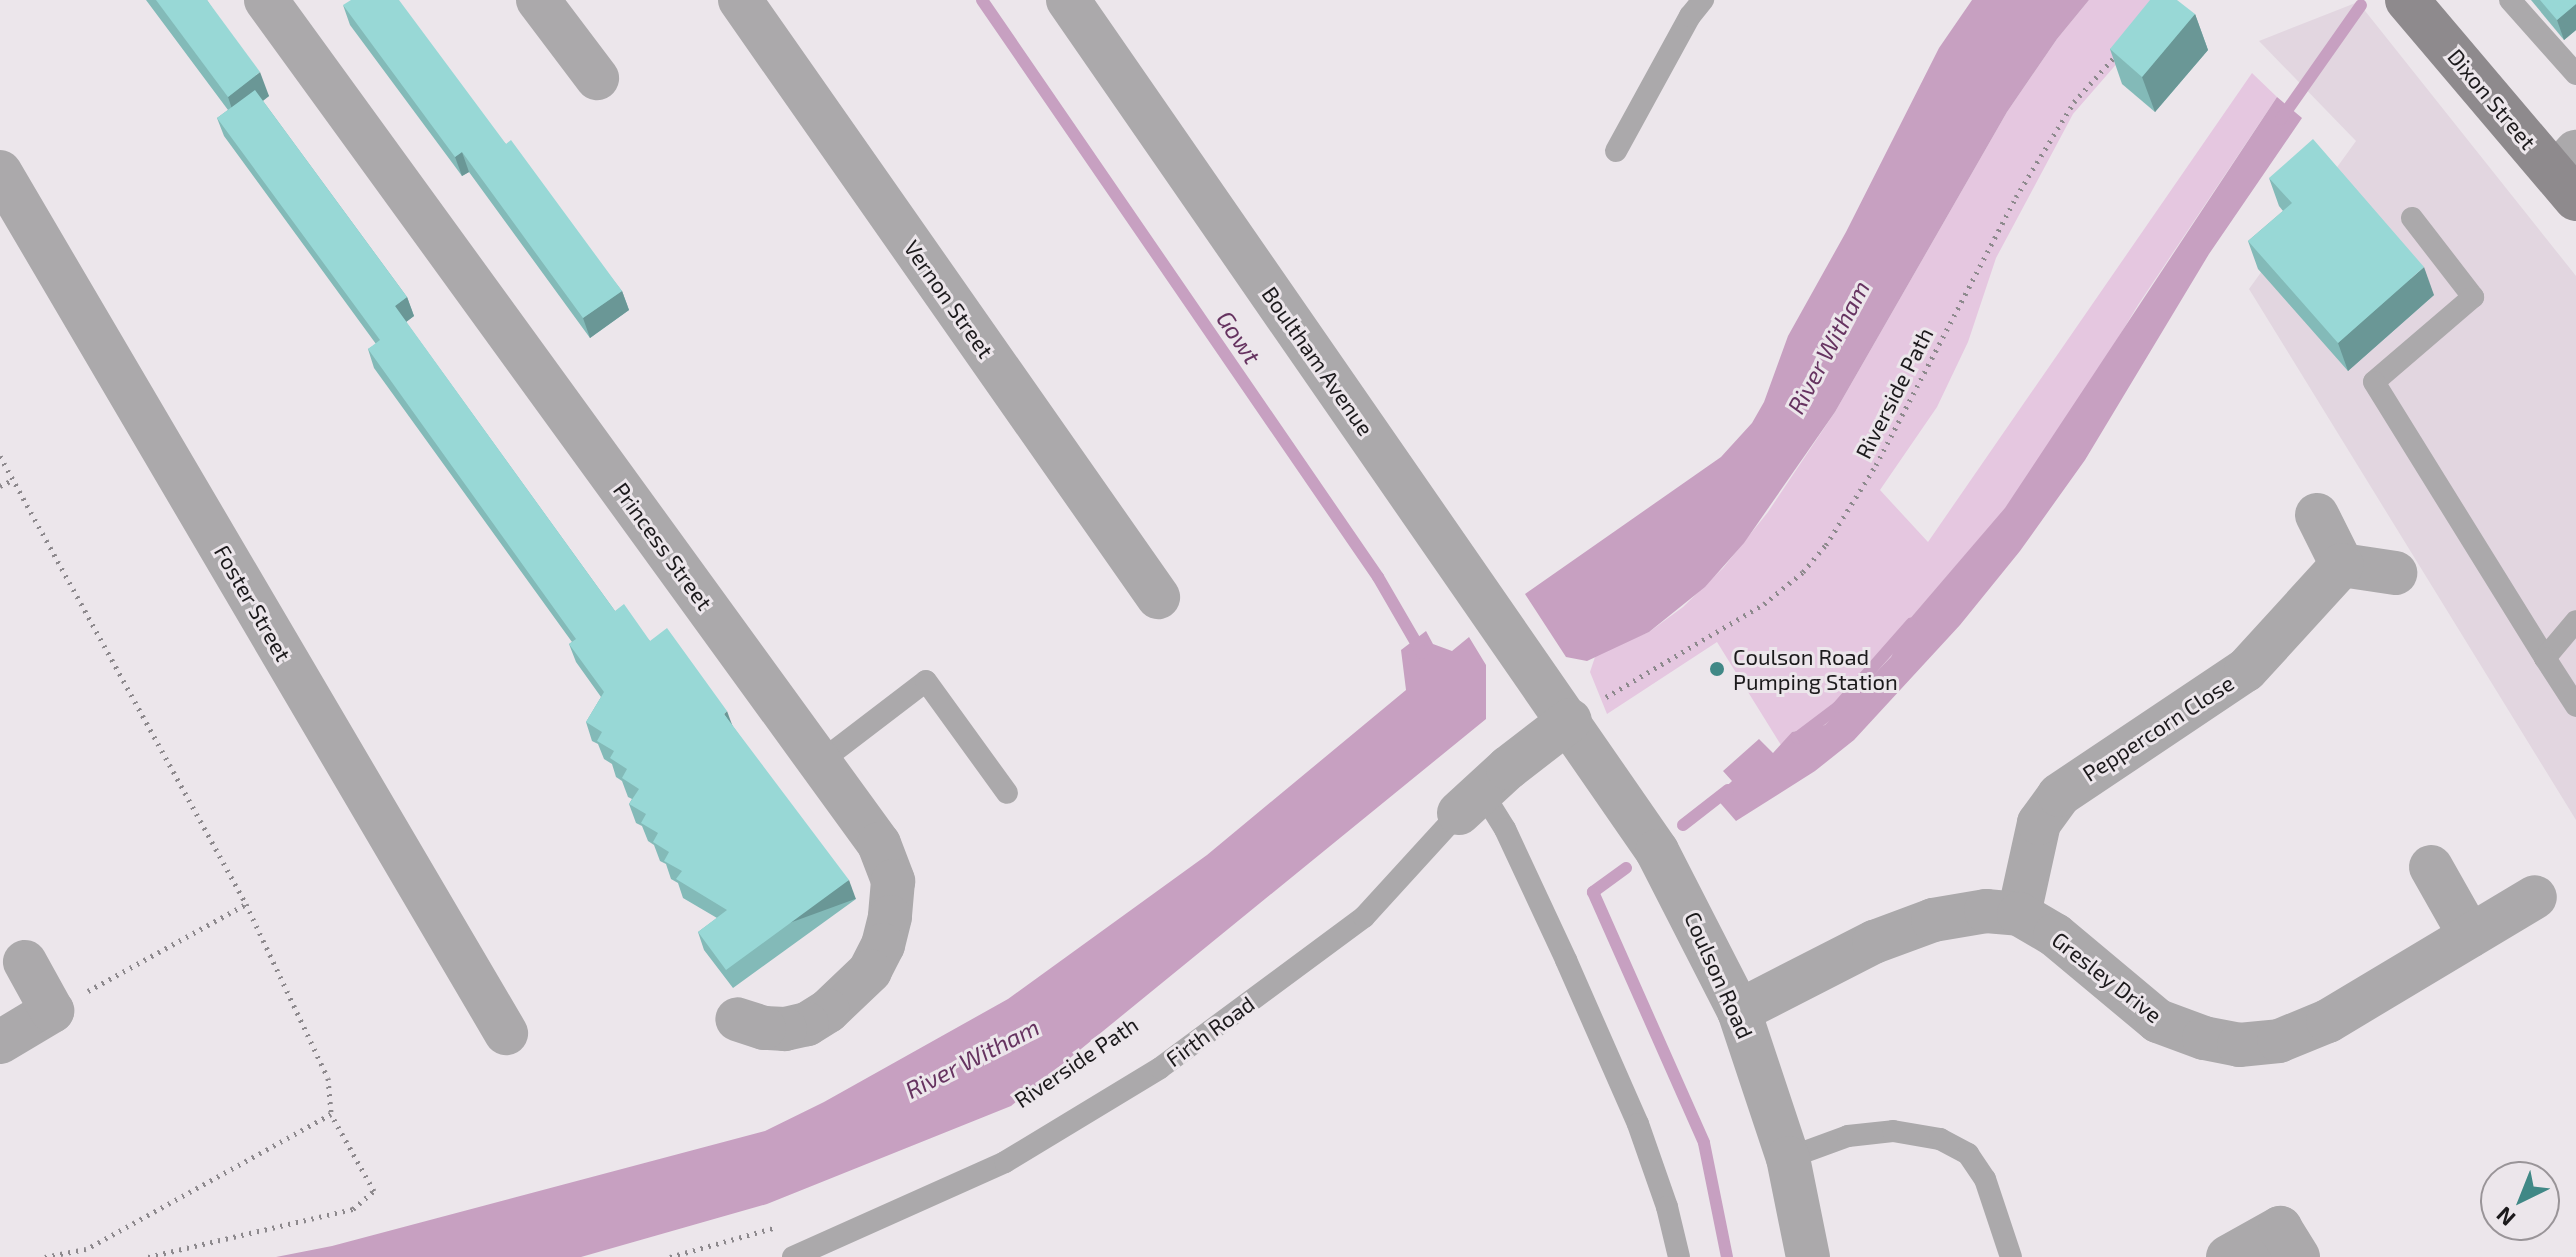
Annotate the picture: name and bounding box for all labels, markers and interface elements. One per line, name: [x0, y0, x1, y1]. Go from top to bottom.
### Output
street label: Dixon Street: [2442, 43, 2542, 155]
street label: Vernon Street: [899, 235, 999, 363]
water label: River Witham: [1781, 275, 1875, 419]
street label: Boultham Avenue: [1257, 281, 1379, 441]
water label: Gowt: [1211, 305, 1267, 369]
street label: Riverside Path: [1850, 323, 1938, 463]
street label: Princess Street: [608, 477, 718, 615]
street label: Foster Street: [209, 540, 297, 666]
place label: Coulson Road Pumping Station: [1733, 643, 1898, 694]
marker: Coulson Road Pumping Station: [1708, 660, 1726, 678]
street label: Peppercorn Close: [2078, 669, 2238, 787]
street label: Coulson Road: [1679, 907, 1759, 1043]
street label: Gresley Drive: [2047, 926, 2167, 1028]
street label: Firth Road: [1161, 990, 1259, 1072]
street label: Riverside Path: [1009, 1011, 1143, 1113]
water label: River Witham: [900, 1012, 1044, 1104]
north arrow: [2480, 1161, 2560, 1241]
text: N: [2490, 1202, 2520, 1232]

